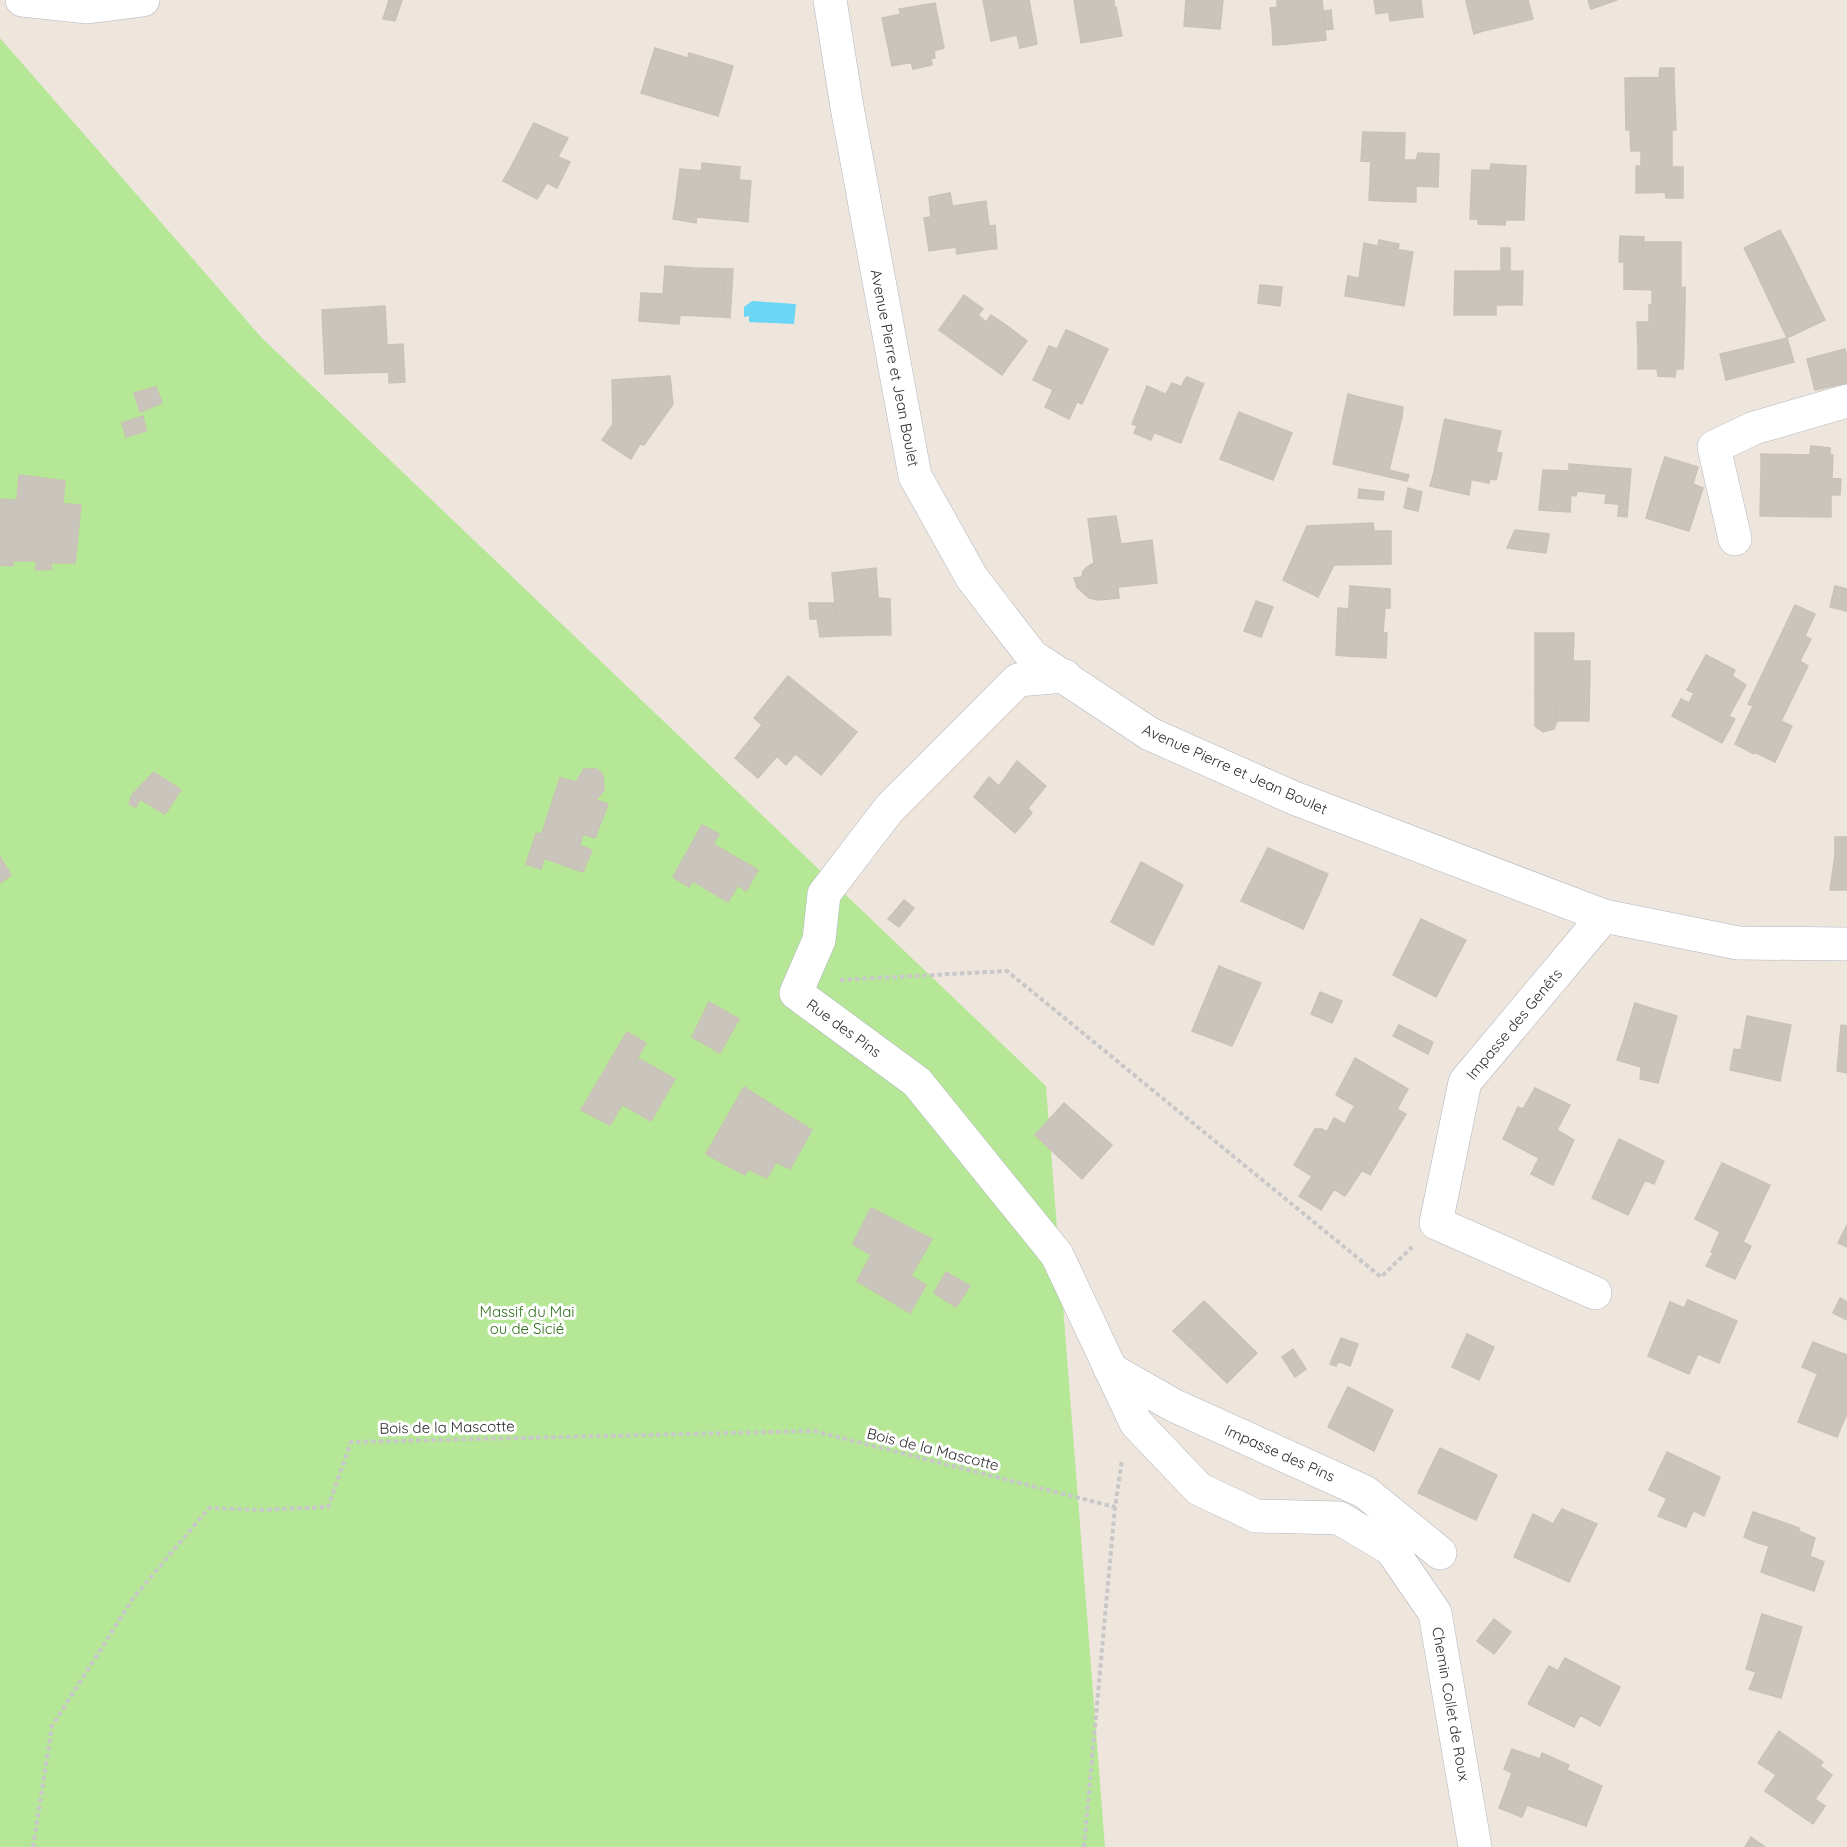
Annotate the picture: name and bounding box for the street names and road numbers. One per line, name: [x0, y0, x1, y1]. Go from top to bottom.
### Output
street label: Avenue Pierre et Jean Boulet: [867, 268, 923, 468]
street label: Avenue Pierre et Jean Boulet: [1139, 720, 1331, 818]
street label: Impasse des Genêts: [1462, 964, 1566, 1084]
street label: Rue des Pins: [803, 995, 885, 1061]
street label: Bois de la Mascotte: [379, 1416, 515, 1438]
street label: Impasse des Pins: [1222, 1420, 1338, 1486]
street label: Bois de la Mascotte: [865, 1423, 1001, 1475]
street label: Chemin Collet de Roux: [1428, 1625, 1474, 1783]

